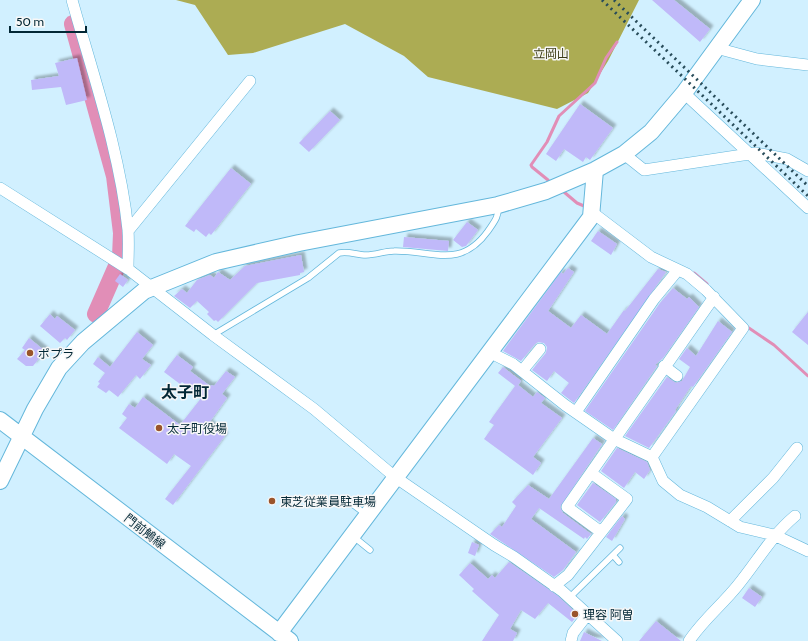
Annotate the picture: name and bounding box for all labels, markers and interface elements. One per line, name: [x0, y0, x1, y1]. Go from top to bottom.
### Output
scale bar: [10, 8, 86, 34]
text: 50 m: [16, 14, 44, 29]
park label: 立岡山: [533, 46, 569, 61]
place label: ポプラ: [38, 346, 74, 361]
marker: ポプラ: [25, 348, 35, 358]
district label: 太子町: [161, 383, 209, 402]
place label: 太子町役場: [167, 421, 227, 436]
marker: 太子町役場: [154, 423, 164, 433]
place label: 東芝従業員駐車場: [280, 494, 376, 509]
marker: 東芝従業員駐車場: [267, 496, 277, 506]
street label: 門前鵤線: [121, 510, 169, 552]
place label: 理容 阿曽: [583, 607, 634, 622]
marker: 理容 阿曽: [570, 609, 580, 619]

